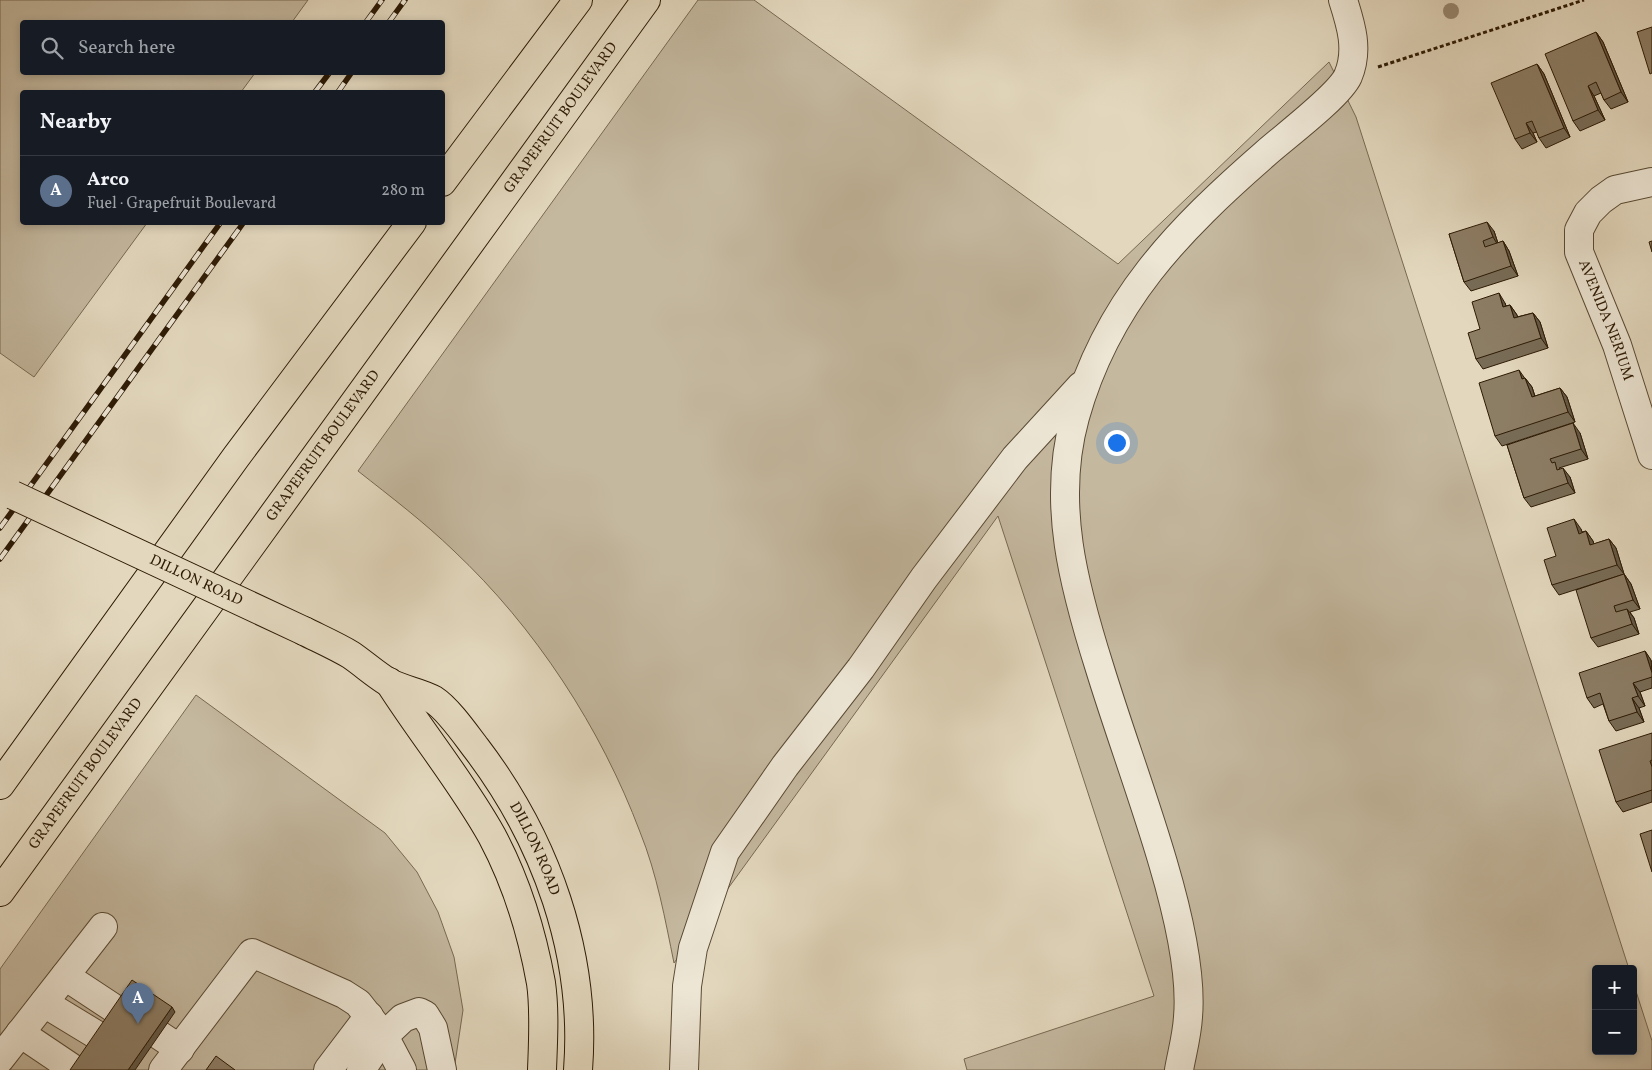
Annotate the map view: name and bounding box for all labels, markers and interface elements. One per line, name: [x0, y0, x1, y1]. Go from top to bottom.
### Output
search box: [20, 20, 445, 75]
icon: search: [38, 34, 66, 62]
text: Search here: [78, 35, 175, 61]
street label: GRAPEFRUIT BOULEVARD: [499, 38, 623, 198]
text: Nearby: [40, 108, 111, 137]
text: Arco: [87, 167, 129, 193]
text: A: [50, 180, 62, 202]
text: 280 m: [381, 180, 425, 202]
text: Fuel · Grapefruit Boulevard: [87, 193, 276, 215]
street label: AVENIDA NERIUM: [1573, 257, 1638, 383]
street label: GRAPEFRUIT BOULEVARD: [261, 366, 385, 526]
your location: [1104, 430, 1130, 456]
street label: DILLON ROAD: [146, 550, 246, 611]
street label: GRAPEFRUIT BOULEVARD: [24, 694, 148, 854]
street label: DILLON ROAD: [504, 798, 565, 898]
map controls: [1592, 965, 1637, 1055]
button: +: [1592, 965, 1637, 1010]
pin: A: [122, 983, 154, 1024]
button: −: [1592, 1010, 1637, 1055]

